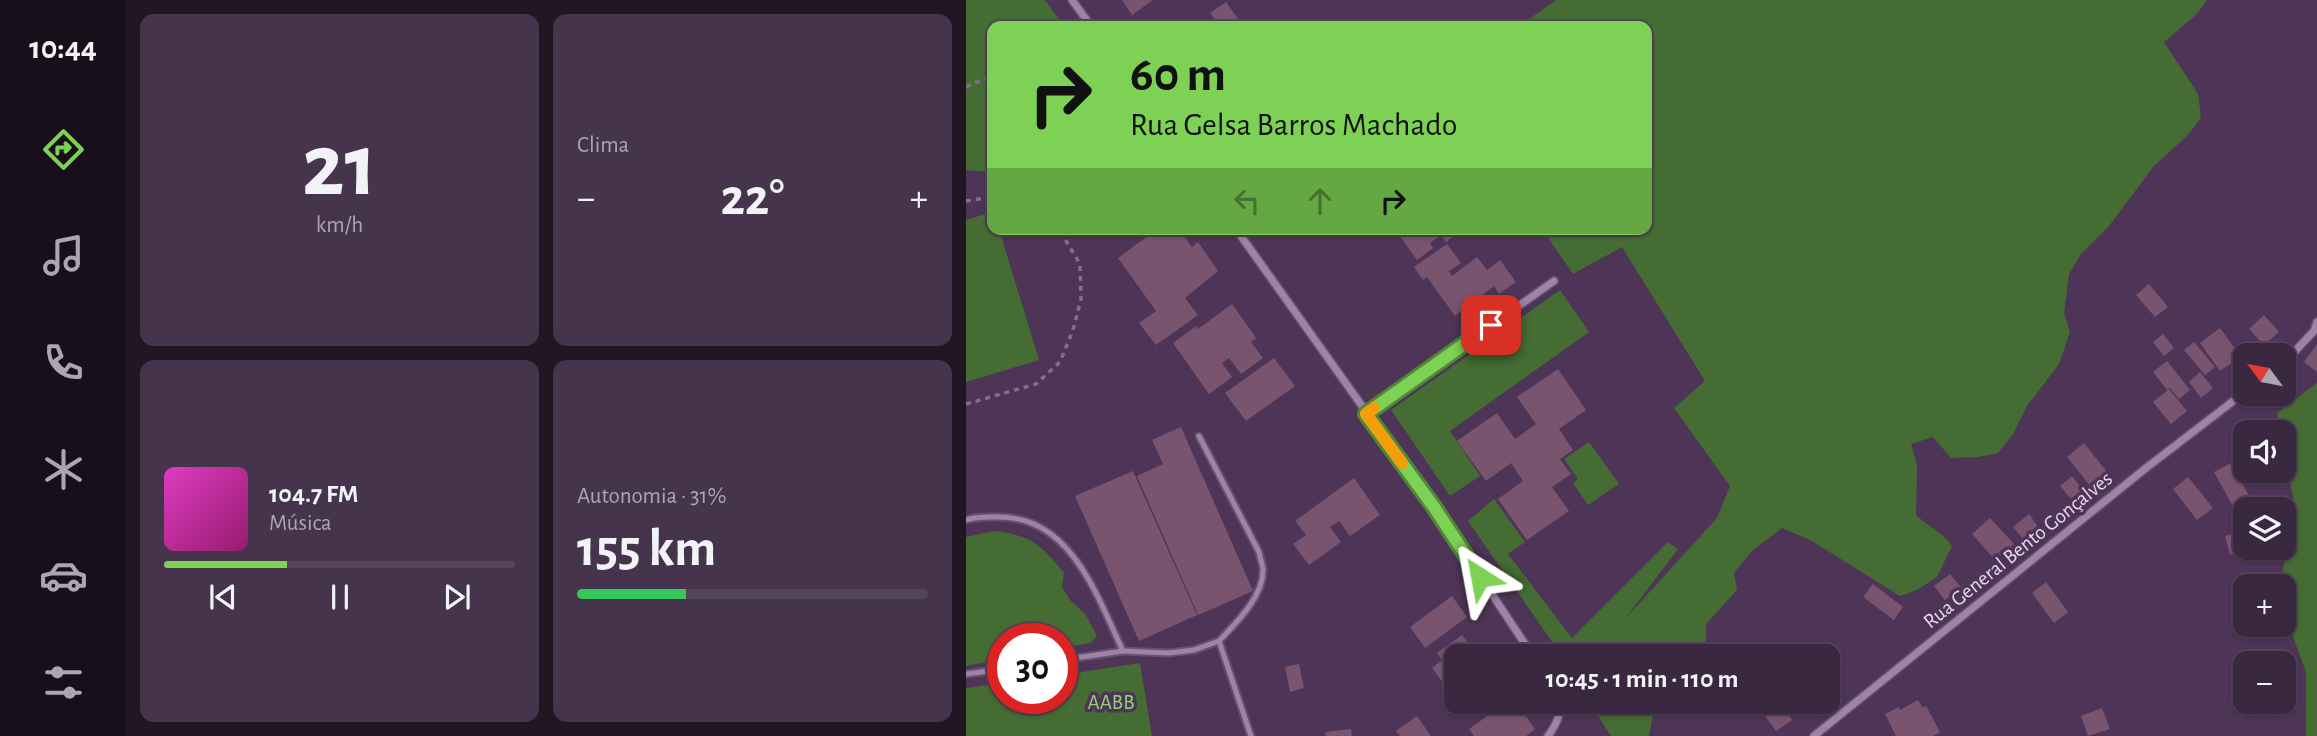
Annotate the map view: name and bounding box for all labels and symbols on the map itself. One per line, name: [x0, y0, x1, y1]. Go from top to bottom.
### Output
pin: [1461, 295, 1521, 355]
north arrow: [2233, 343, 2296, 406]
street label: Rua General Bento Gonçalves: [1920, 468, 2116, 632]
position arrow: [1443, 540, 1517, 614]
speed limit sign: 30: [987, 623, 1078, 714]
park label: AABB: [1088, 692, 1134, 713]

